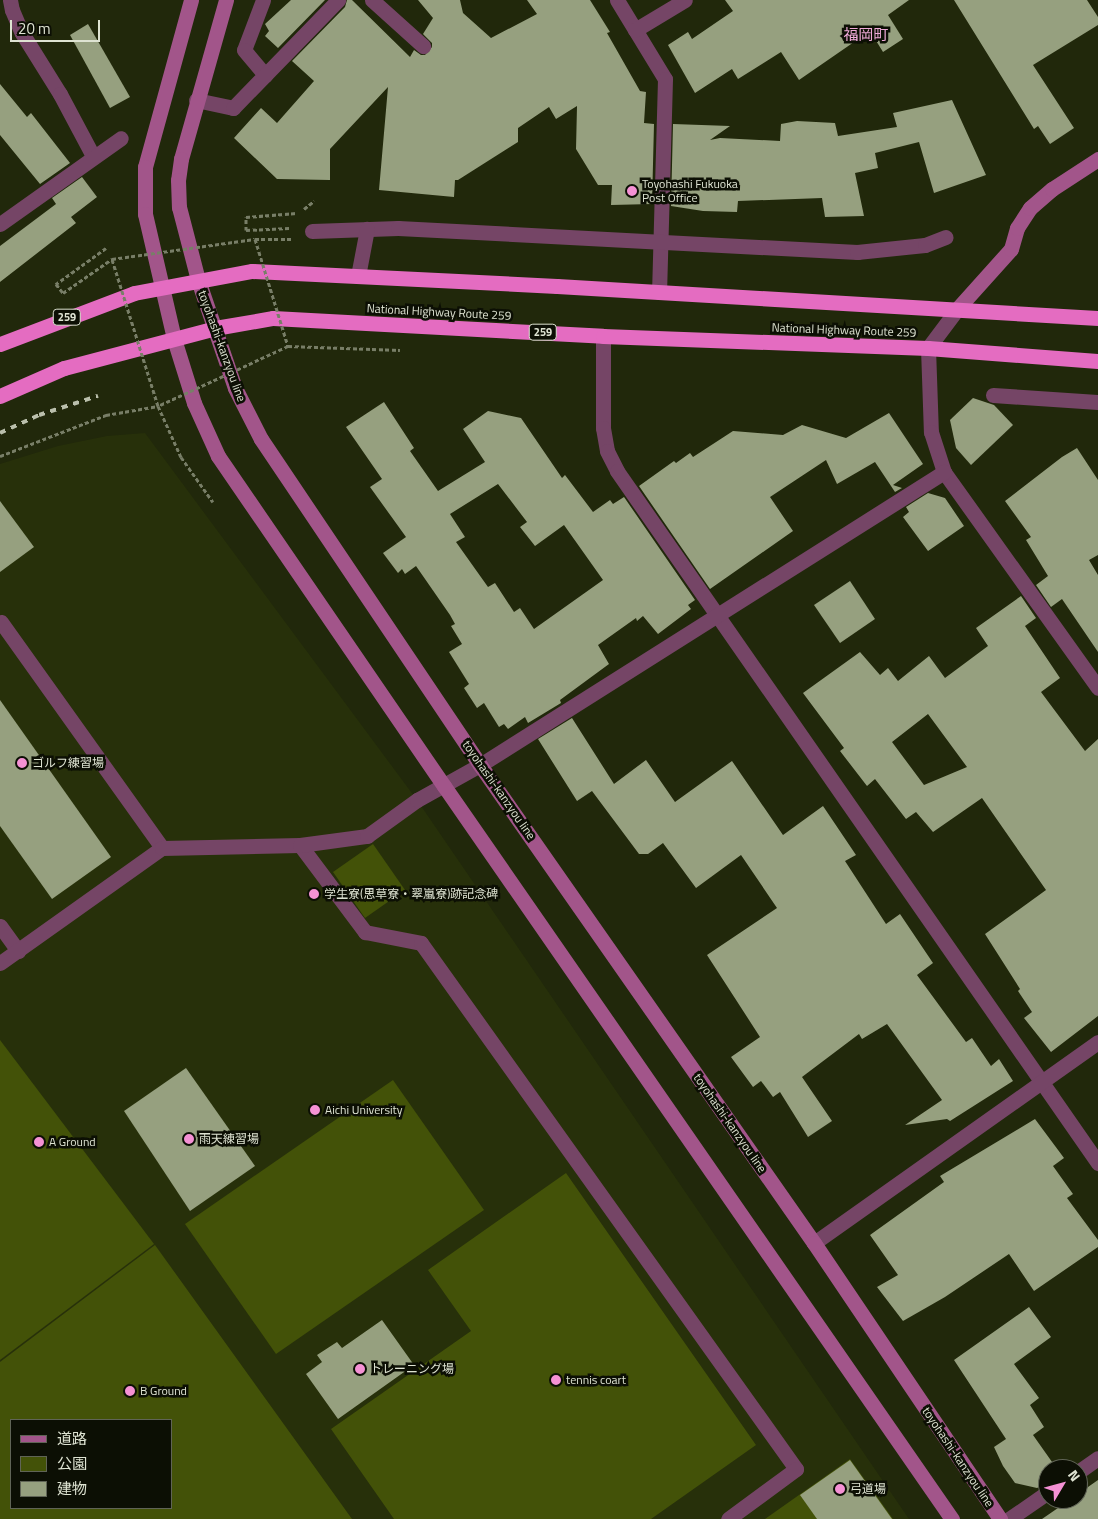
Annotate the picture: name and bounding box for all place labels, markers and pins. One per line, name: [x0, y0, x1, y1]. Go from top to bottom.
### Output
place label: Toyohashi Fukuoka Post Office: [642, 177, 738, 205]
marker: Toyohashi Fukuoka Post Office: [626, 185, 638, 197]
place label: ゴルフ練習場: [32, 756, 104, 770]
marker: ゴルフ練習場: [16, 757, 28, 769]
place label: 学生寮(思草寮・翠嵐寮)跡記念碑: [324, 887, 498, 901]
marker: 学生寮(思草寮・翠嵐寮)跡記念碑: [308, 888, 320, 900]
place label: Aichi University: [325, 1103, 403, 1117]
marker: Aichi University: [309, 1104, 321, 1116]
place label: 雨天練習場: [199, 1132, 259, 1146]
marker: 雨天練習場: [183, 1133, 195, 1145]
place label: A Ground: [49, 1135, 96, 1149]
marker: A Ground: [33, 1136, 45, 1148]
place label: トレーニング場: [370, 1362, 454, 1376]
marker: トレーニング場: [354, 1363, 366, 1375]
place label: tennis coart: [566, 1373, 626, 1387]
marker: tennis coart: [550, 1374, 562, 1386]
place label: B Ground: [140, 1384, 187, 1398]
marker: B Ground: [124, 1385, 136, 1397]
place label: 弓道場: [850, 1482, 886, 1496]
marker: 弓道場: [834, 1483, 846, 1495]

